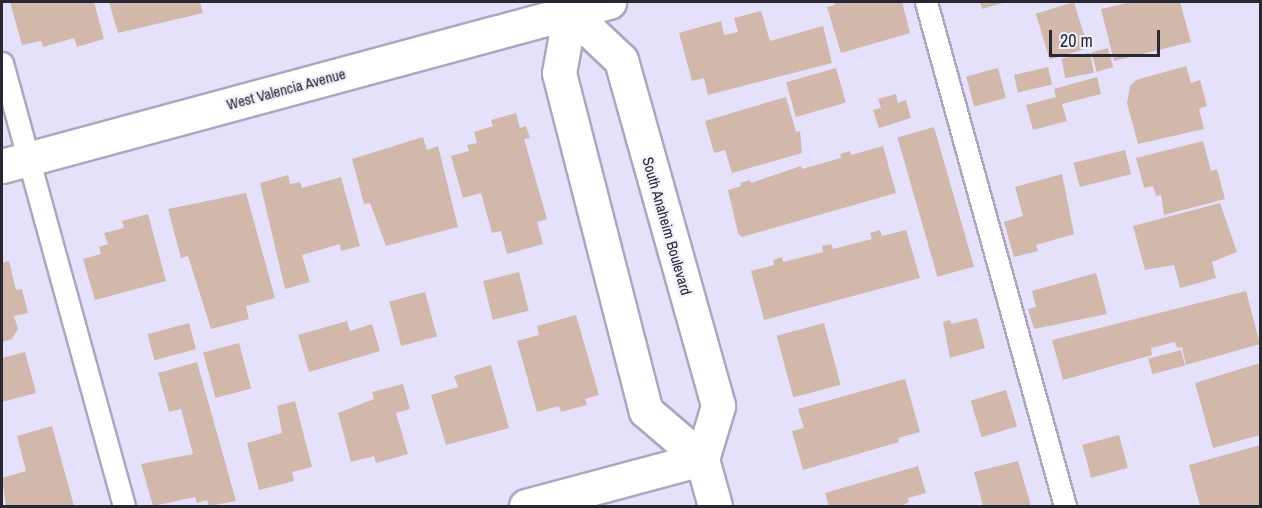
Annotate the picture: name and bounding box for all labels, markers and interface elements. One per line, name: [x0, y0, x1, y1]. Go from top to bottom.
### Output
scale bar: [1052, 18, 1163, 56]
text: 20 m: [1060, 28, 1093, 53]
street label: West Valencia Avenue: [224, 64, 348, 114]
street label: South Anaheim Boulevard: [639, 155, 695, 297]

